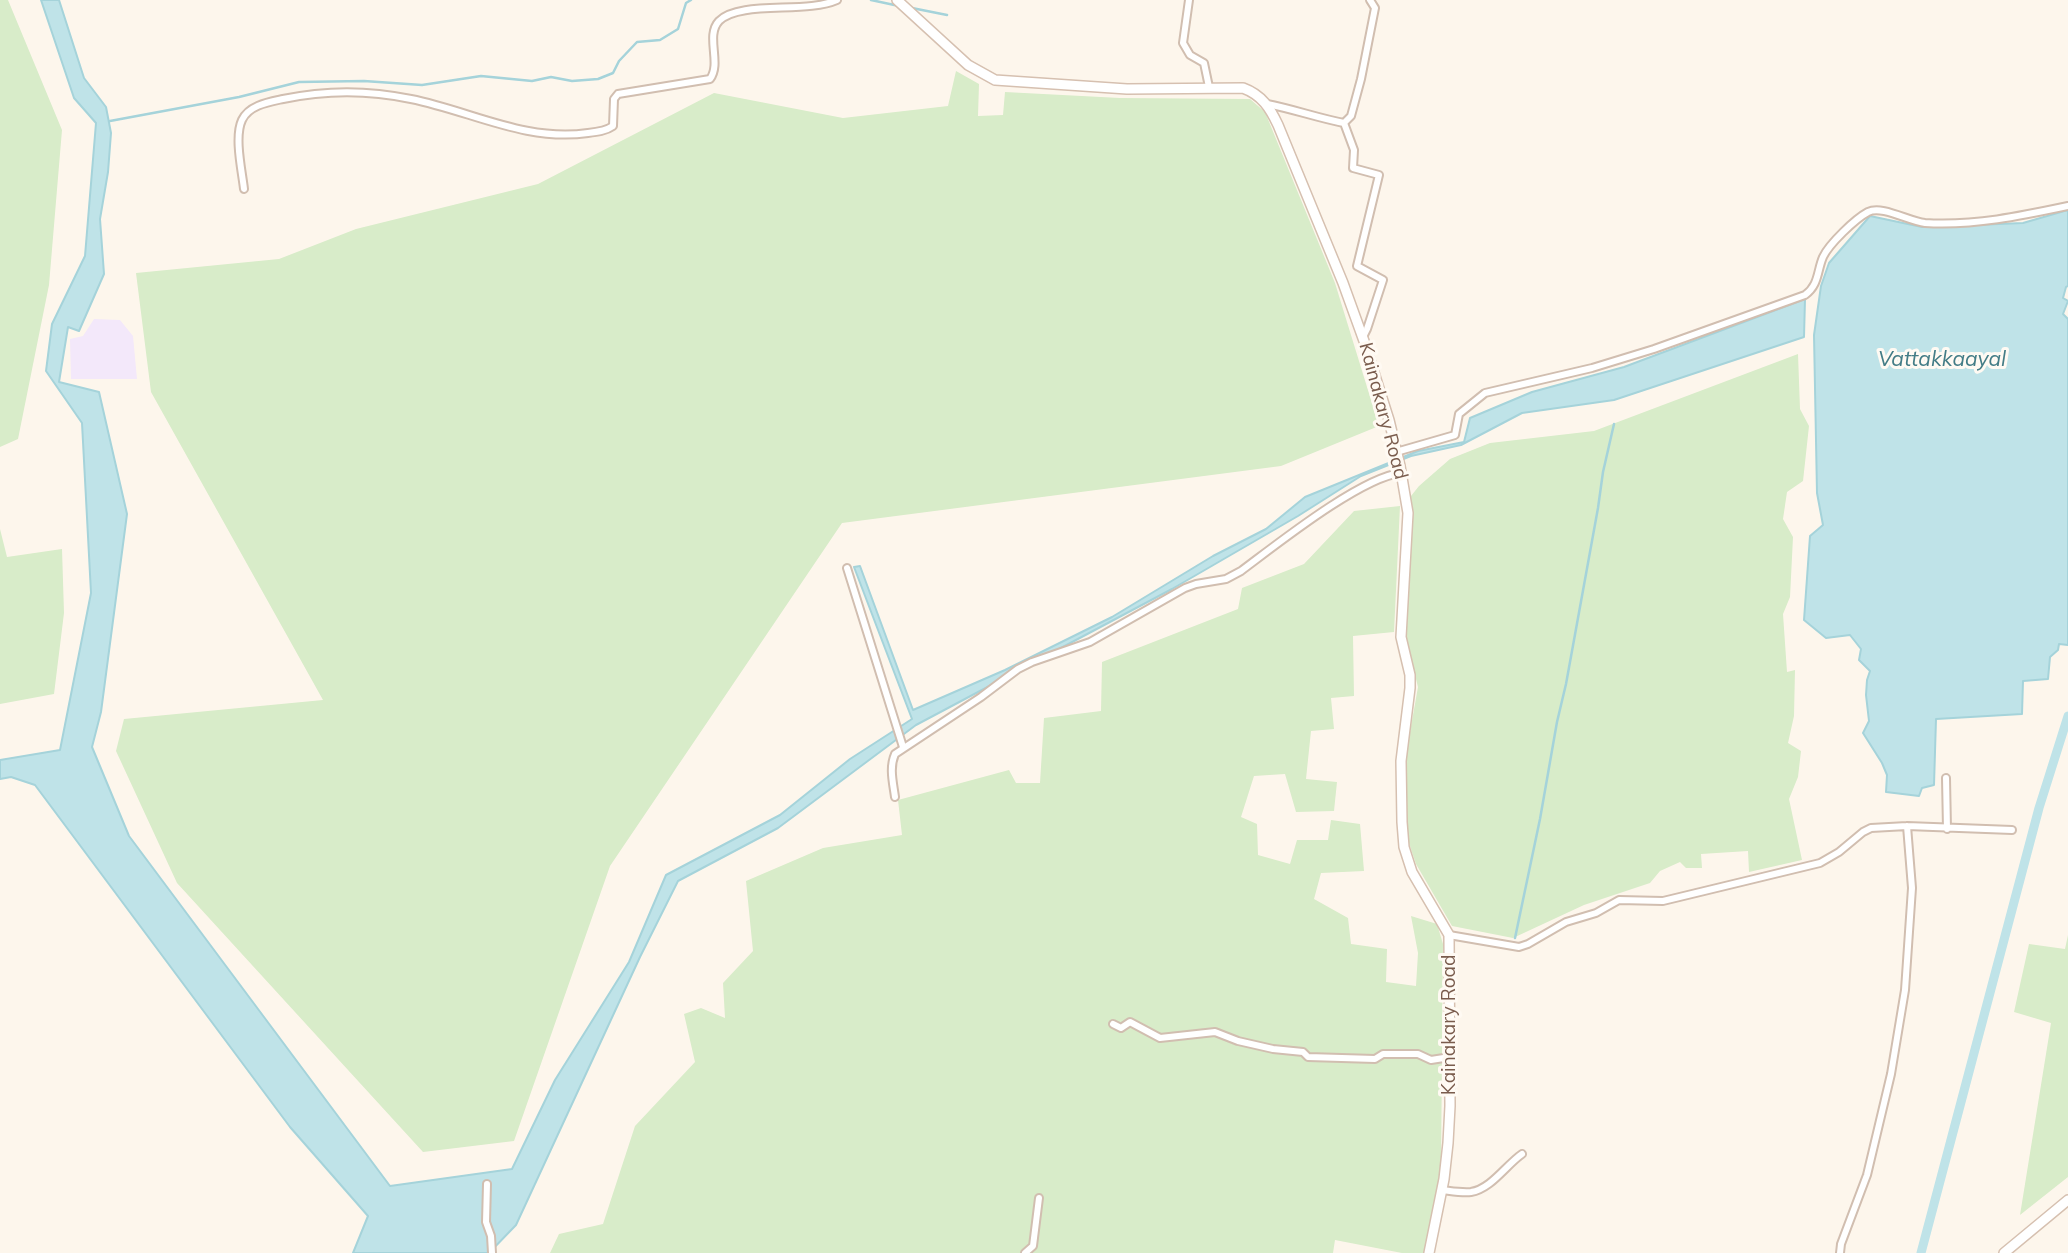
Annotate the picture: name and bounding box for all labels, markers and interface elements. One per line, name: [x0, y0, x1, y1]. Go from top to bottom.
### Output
street label: Kainakary Road: [1354, 340, 1412, 482]
water label: Vattakkaayal: [1878, 347, 2006, 373]
street label: Kainakary Road: [1438, 955, 1460, 1095]

